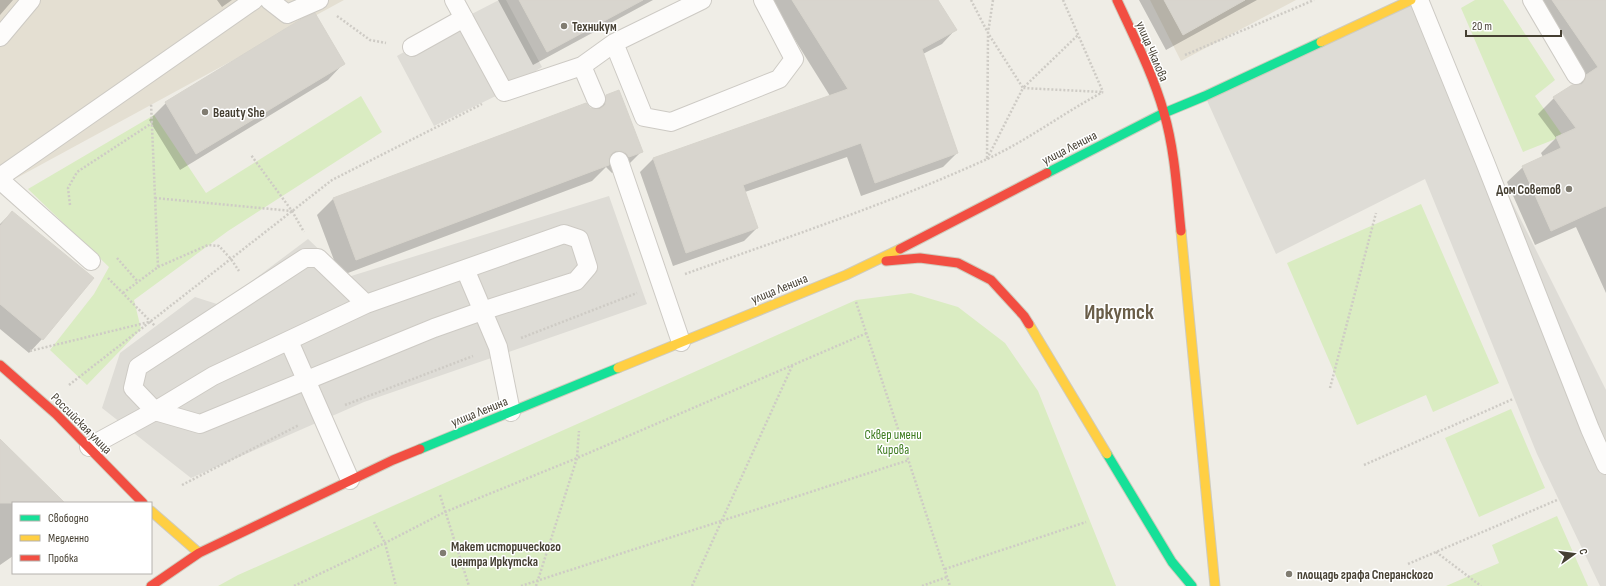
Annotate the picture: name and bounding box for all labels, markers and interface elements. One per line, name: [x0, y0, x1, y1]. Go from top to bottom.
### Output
scale bar: [1466, 12, 1561, 38]
place label: Техникум: [572, 19, 617, 35]
street label: улица Чкалова: [1132, 19, 1172, 84]
text: 20 m: [1472, 19, 1492, 34]
marker: Техникум: [559, 21, 569, 31]
place label: Beauty She: [213, 105, 265, 121]
marker: Beauty She: [200, 107, 210, 117]
street label: улица Ленина: [1039, 127, 1100, 169]
place label: Дом Советов: [1496, 182, 1561, 198]
marker: Дом Советов: [1564, 184, 1574, 194]
street label: улица Ленина: [749, 270, 810, 308]
district label: Иркутск: [1084, 300, 1154, 325]
street label: Российская улица: [47, 390, 115, 458]
street label: улица Ленина: [449, 393, 510, 431]
park label: Сквер имени Кирова: [864, 427, 922, 458]
legend: [12, 502, 152, 574]
text: Свободно: [48, 511, 89, 526]
text: Медленно: [48, 531, 89, 546]
north arrow: [1554, 534, 1594, 574]
place label: Макет исторического центра Иркутска: [451, 539, 561, 570]
text: С: [1576, 547, 1590, 556]
marker: Макет исторического центра Иркутска: [438, 548, 448, 558]
text: Пробка: [48, 551, 79, 566]
place label: площадь графа Сперанского: [1297, 567, 1434, 583]
marker: площадь графа Сперанского: [1284, 569, 1294, 579]

